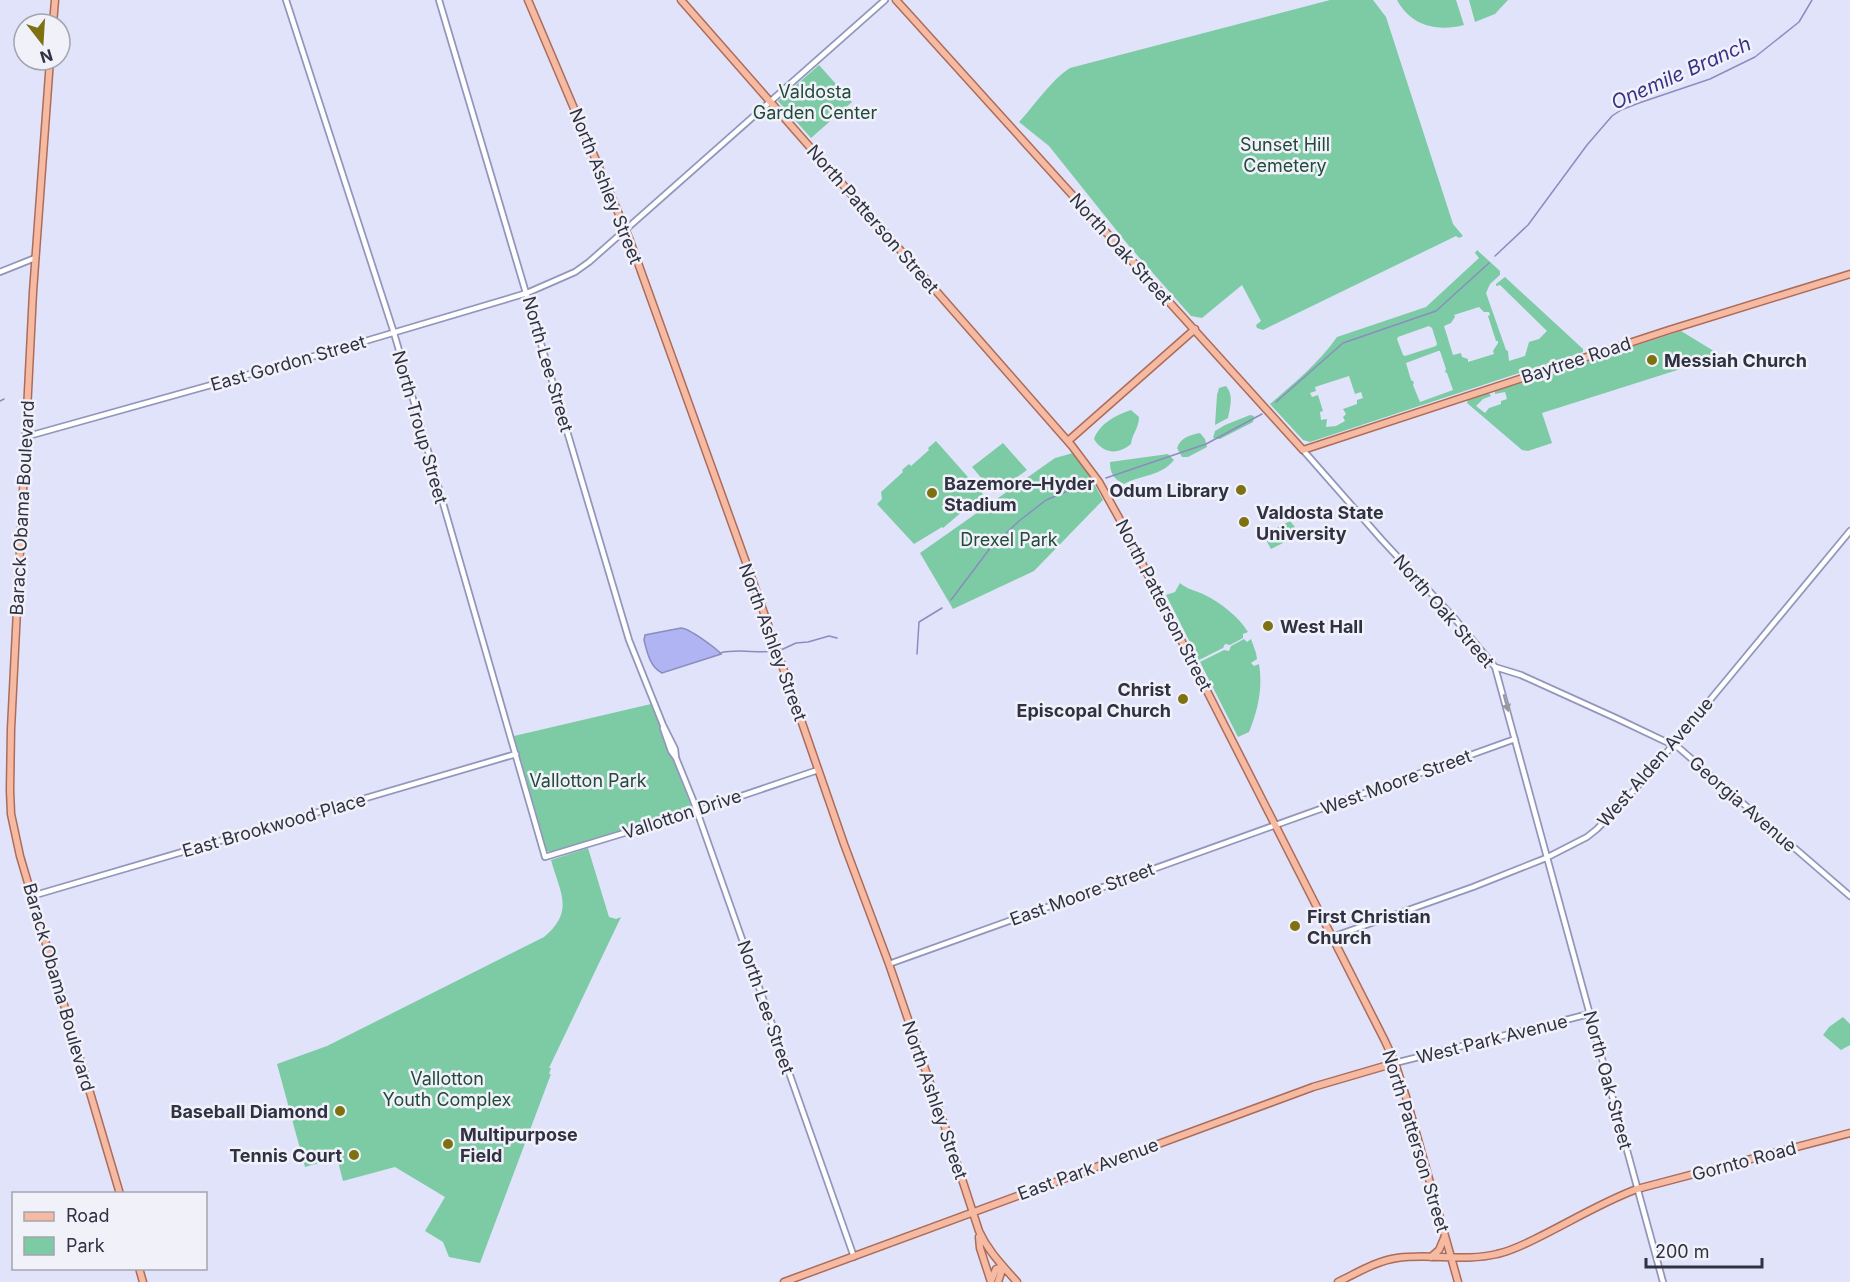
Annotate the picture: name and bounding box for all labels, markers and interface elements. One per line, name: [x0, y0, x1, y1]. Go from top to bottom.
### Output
north arrow: [12, 12, 72, 72]
water label: Onemile Branch: [1607, 31, 1755, 115]
text: N: [38, 45, 55, 68]
park label: Valdosta Garden Center: [753, 81, 877, 123]
street label: North Ashley Street: [565, 105, 647, 267]
park label: Sunset Hill Cemetery: [1240, 134, 1330, 176]
street label: North Patterson Street: [803, 140, 943, 298]
street label: North Oak Street: [1065, 189, 1177, 309]
street label: North Lee Street: [519, 294, 577, 434]
street label: East Gordon Street: [208, 331, 368, 395]
street label: Baytree Road: [1519, 332, 1633, 388]
street label: North Troup Street: [388, 348, 452, 506]
place label: Messiah Church: [1664, 350, 1807, 371]
marker: Messiah Church: [1645, 353, 1659, 367]
street label: Barack Obama Boulevard: [6, 400, 38, 616]
place label: Bazemore–Hyder Stadium: [944, 473, 1095, 515]
place label: Odum Library: [1110, 480, 1229, 501]
marker: Odum Library: [1234, 483, 1248, 497]
marker: Bazemore–Hyder Stadium: [925, 486, 939, 500]
place label: Valdosta State University: [1256, 502, 1384, 544]
marker: Valdosta State University: [1237, 515, 1251, 529]
street label: North Patterson Street: [1112, 516, 1216, 694]
park label: Drexel Park: [960, 529, 1058, 550]
street label: North Oak Street: [1389, 550, 1499, 672]
street label: North Ashley Street: [735, 560, 811, 724]
place label: West Hall: [1280, 616, 1363, 637]
marker: West Hall: [1261, 619, 1275, 633]
place label: Christ Episcopal Church: [1017, 679, 1171, 721]
marker: Christ Episcopal Church: [1176, 692, 1190, 706]
street label: West Alden Avenue: [1593, 693, 1717, 831]
one-way arrow: [1501, 694, 1511, 712]
street label: West Moore Street: [1318, 745, 1474, 819]
street label: Georgia Avenue: [1685, 752, 1801, 856]
park label: Vallotton Park: [529, 770, 647, 791]
street label: Vallotton Drive: [620, 785, 744, 843]
street label: East Brookwood Place: [180, 789, 368, 861]
street label: East Moore Street: [1007, 858, 1157, 930]
street label: Barack Obama Boulevard: [19, 881, 99, 1093]
place label: First Christian Church: [1307, 906, 1431, 948]
marker: First Christian Church: [1288, 919, 1302, 933]
street label: North Lee Street: [733, 937, 799, 1077]
street label: North Oak Street: [1579, 1008, 1637, 1152]
street label: West Park Avenue: [1414, 1010, 1570, 1068]
street label: North Ashley Street: [898, 1018, 972, 1182]
street label: North Patterson Street: [1378, 1047, 1454, 1235]
park label: Vallotton Youth Complex: [383, 1068, 512, 1110]
place label: Baseball Diamond: [171, 1101, 328, 1122]
marker: Baseball Diamond: [333, 1104, 347, 1118]
place label: Multipurpose Field: [460, 1124, 578, 1166]
street label: East Park Avenue: [1015, 1134, 1161, 1204]
marker: Multipurpose Field: [441, 1137, 455, 1151]
street label: Gornto Road: [1690, 1137, 1798, 1185]
place label: Tennis Court: [229, 1145, 342, 1166]
marker: Tennis Court: [347, 1148, 361, 1162]
legend: [12, 1192, 207, 1270]
text: Road: [66, 1205, 109, 1226]
scale bar: [1646, 1231, 1762, 1269]
text: Park: [66, 1235, 105, 1256]
text: 200 m: [1655, 1241, 1710, 1262]

